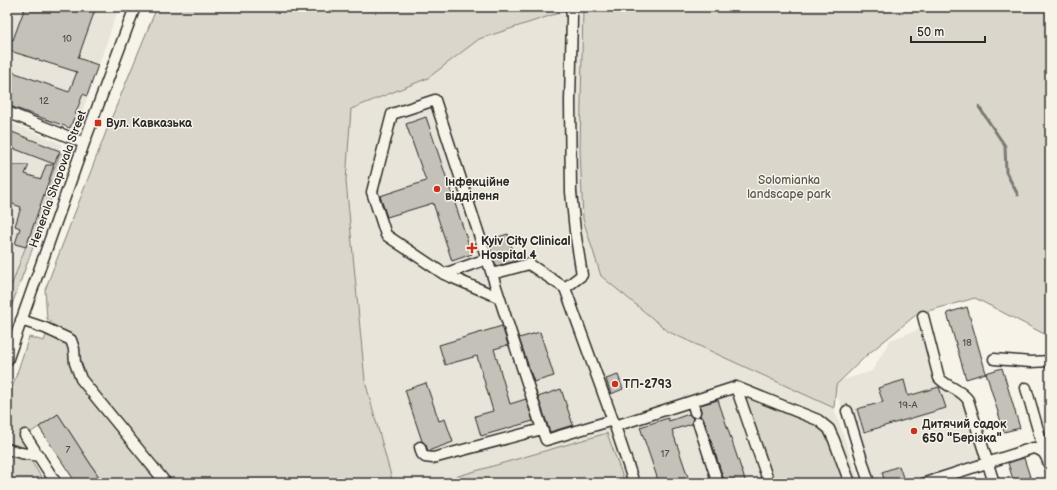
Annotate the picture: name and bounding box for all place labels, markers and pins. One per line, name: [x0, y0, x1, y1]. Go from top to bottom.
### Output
place label: Вул. Кавказька: [106, 116, 193, 131]
marker: Вул. Кавказька: [93, 118, 103, 128]
place label: Інфекційне відділеня: [445, 175, 510, 204]
marker: Інфекційне відділеня: [432, 184, 442, 194]
place label: Kyiv City Clinical Hospital 4: [481, 234, 571, 263]
marker: Kyiv City Clinical Hospital 4: [466, 242, 478, 254]
place label: ТП-2793: [623, 377, 672, 392]
marker: ТП-2793: [610, 379, 620, 389]
place label: Дитячий садок 650 "Берізка": [922, 417, 1007, 446]
marker: Дитячий садок 650 "Берізка": [909, 426, 919, 436]

